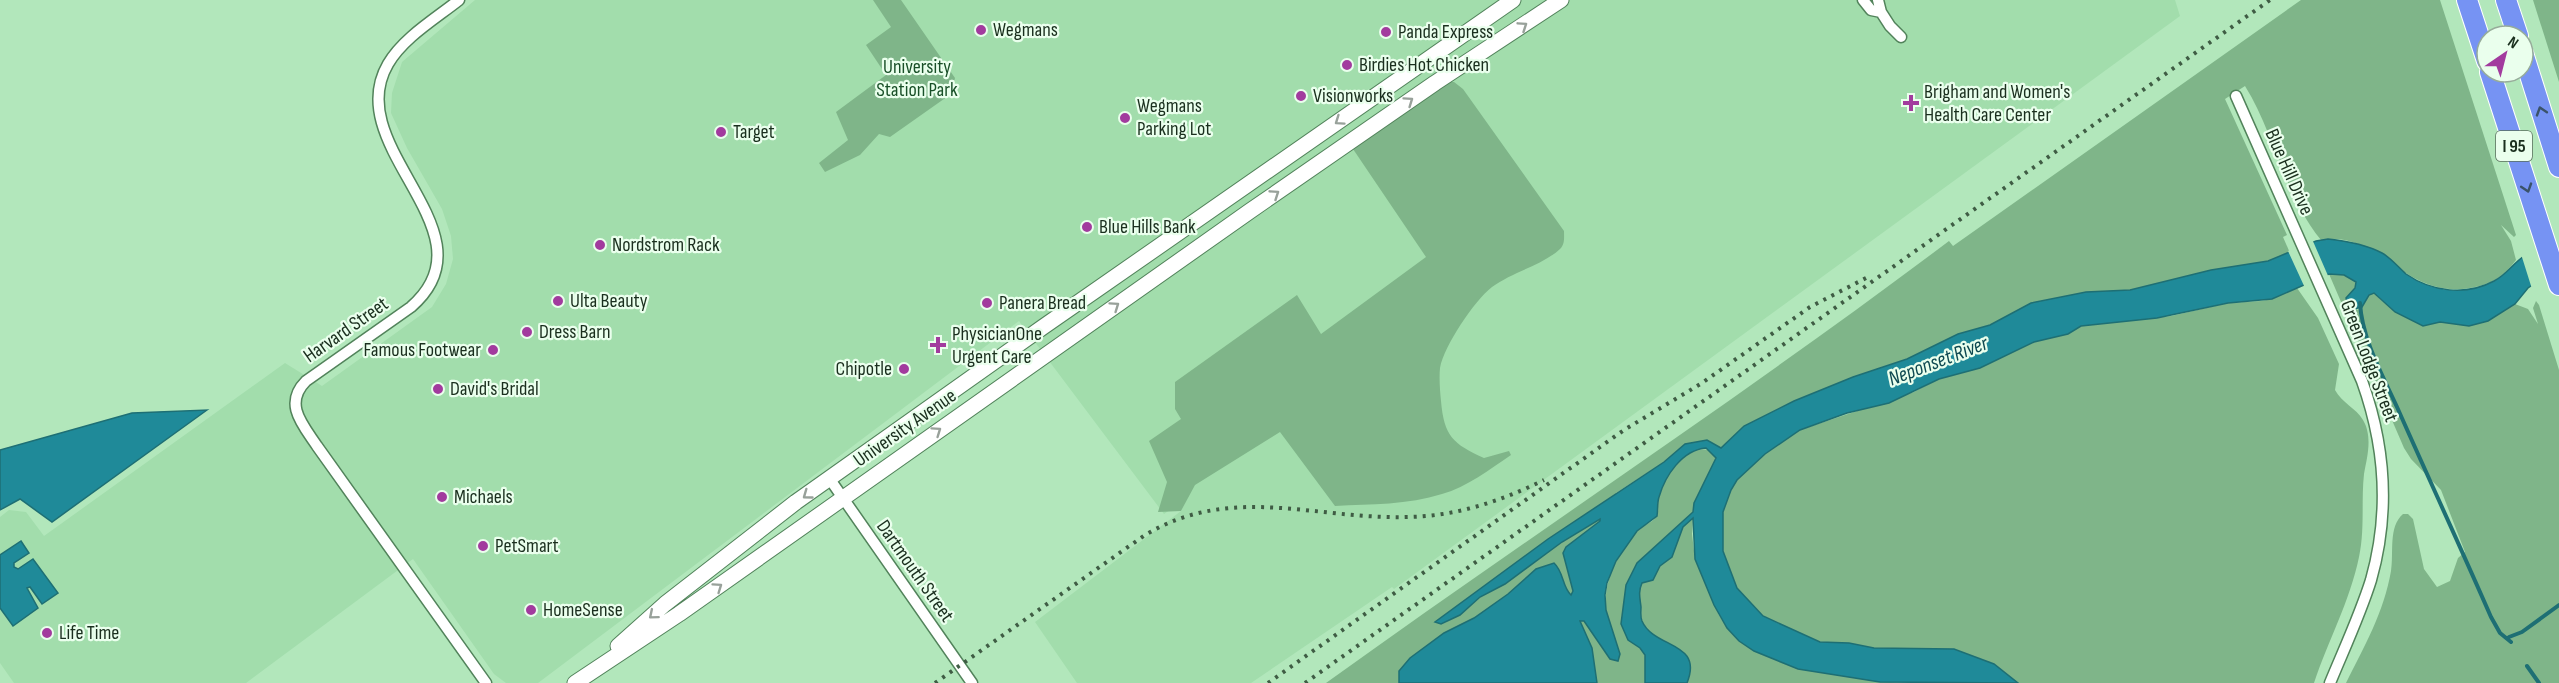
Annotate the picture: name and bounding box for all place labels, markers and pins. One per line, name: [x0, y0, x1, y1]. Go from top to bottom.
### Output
place label: Wegmans: [993, 18, 1058, 42]
place label: Panda Express: [1398, 20, 1493, 44]
marker: Wegmans: [974, 23, 988, 37]
marker: Panda Express: [1379, 25, 1393, 39]
place label: Birdies Hot Chicken: [1359, 53, 1489, 77]
marker: Birdies Hot Chicken: [1340, 58, 1354, 72]
place label: Brigham and Women's Health Care Center: [1924, 80, 2070, 127]
place label: Visionworks: [1313, 84, 1393, 108]
marker: Visionworks: [1294, 89, 1308, 103]
place label: Wegmans Parking Lot: [1137, 94, 1211, 141]
marker: Brigham and Women's Health Care Center: [1902, 94, 1920, 112]
marker: Wegmans Parking Lot: [1118, 111, 1132, 125]
place label: Target: [733, 120, 775, 144]
marker: Target: [714, 125, 728, 139]
place label: Blue Hills Bank: [1099, 215, 1196, 239]
marker: Blue Hills Bank: [1080, 220, 1094, 234]
place label: Nordstrom Rack: [612, 233, 720, 257]
marker: Nordstrom Rack: [593, 238, 607, 252]
place label: Ulta Beauty: [570, 289, 648, 313]
place label: Panera Bread: [999, 291, 1086, 315]
marker: Ulta Beauty: [551, 294, 565, 308]
marker: Panera Bread: [980, 296, 994, 310]
place label: Dress Barn: [539, 320, 611, 344]
place label: PhysicianOne Urgent Care: [952, 322, 1042, 369]
marker: Dress Barn: [520, 325, 534, 339]
marker: PhysicianOne Urgent Care: [929, 336, 947, 354]
place label: Famous Footwear: [364, 338, 481, 362]
marker: Famous Footwear: [486, 343, 500, 357]
place label: Chipotle: [836, 357, 892, 381]
marker: Chipotle: [897, 362, 911, 376]
place label: David's Bridal: [450, 377, 539, 401]
marker: David's Bridal: [431, 382, 445, 396]
place label: Michaels: [454, 485, 513, 509]
marker: Michaels: [435, 490, 449, 504]
place label: PetSmart: [495, 534, 559, 558]
marker: PetSmart: [476, 539, 490, 553]
place label: HomeSense: [543, 598, 623, 622]
marker: HomeSense: [524, 603, 538, 617]
place label: Life Time: [59, 621, 119, 645]
marker: Life Time: [40, 626, 54, 640]

